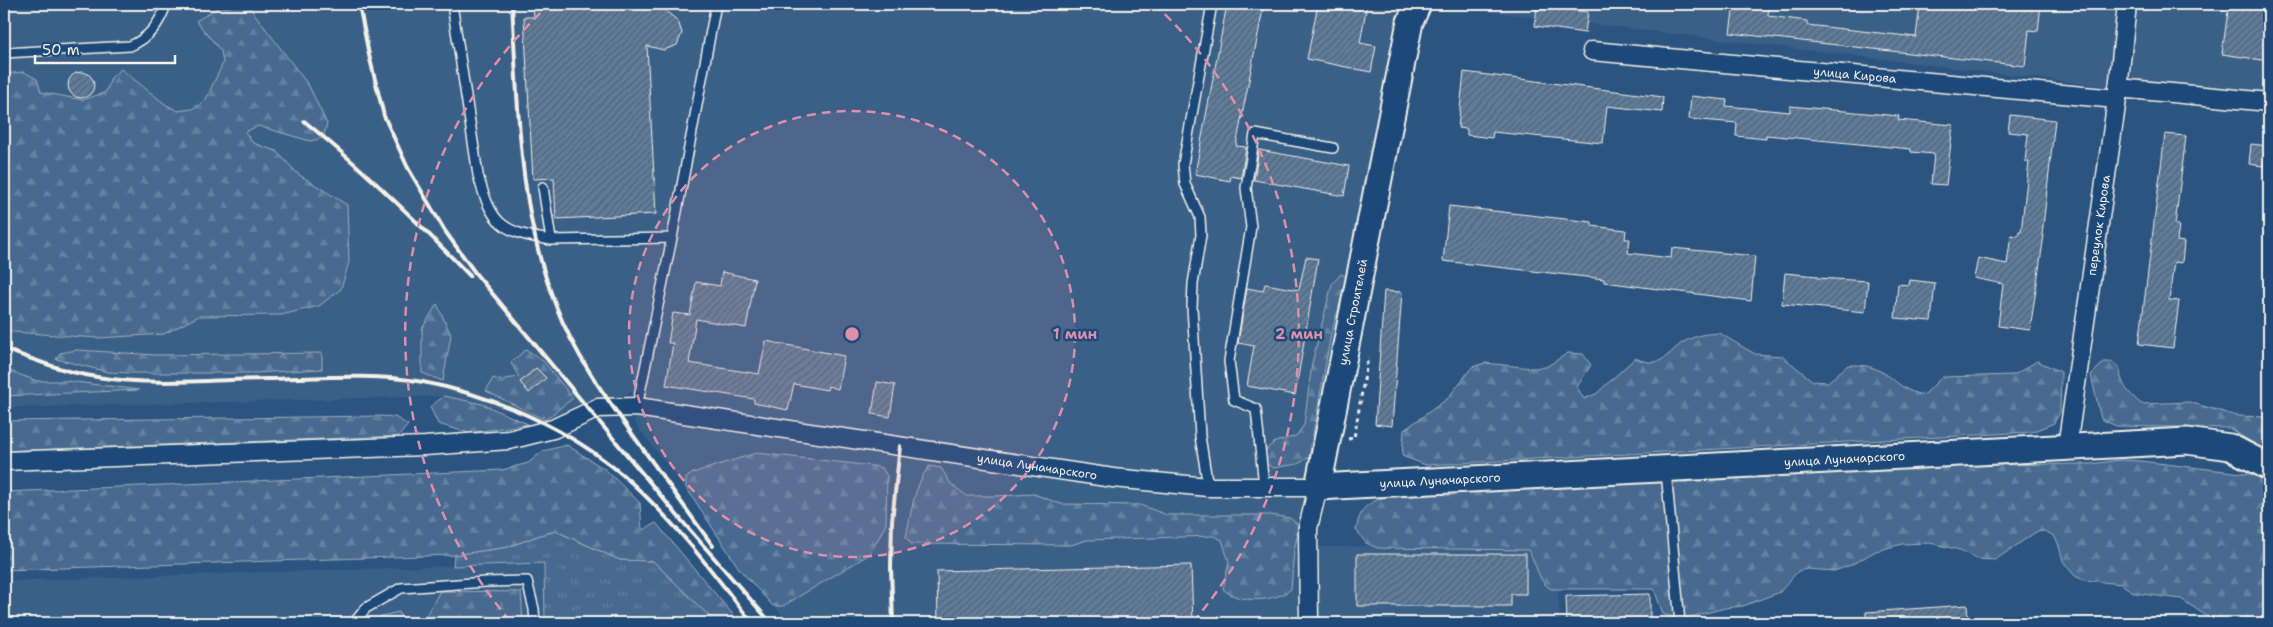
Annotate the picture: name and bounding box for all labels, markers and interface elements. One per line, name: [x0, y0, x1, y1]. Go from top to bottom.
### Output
scale bar: [35, 32, 175, 64]
text: 50 m: [42, 40, 80, 60]
street label: улица Кирова: [1813, 63, 1898, 87]
street label: переулок Кирова: [2084, 173, 2114, 277]
street label: улица Строителей: [1335, 257, 1371, 366]
text: 1 мин: [1053, 324, 1097, 344]
text: 2 мин: [1275, 324, 1323, 344]
centre of rings: [843, 325, 861, 343]
street label: улица Луначарского: [1784, 448, 1905, 470]
street label: улица Луначарского: [976, 450, 1098, 484]
street label: улица Луначарского: [1379, 469, 1501, 492]

